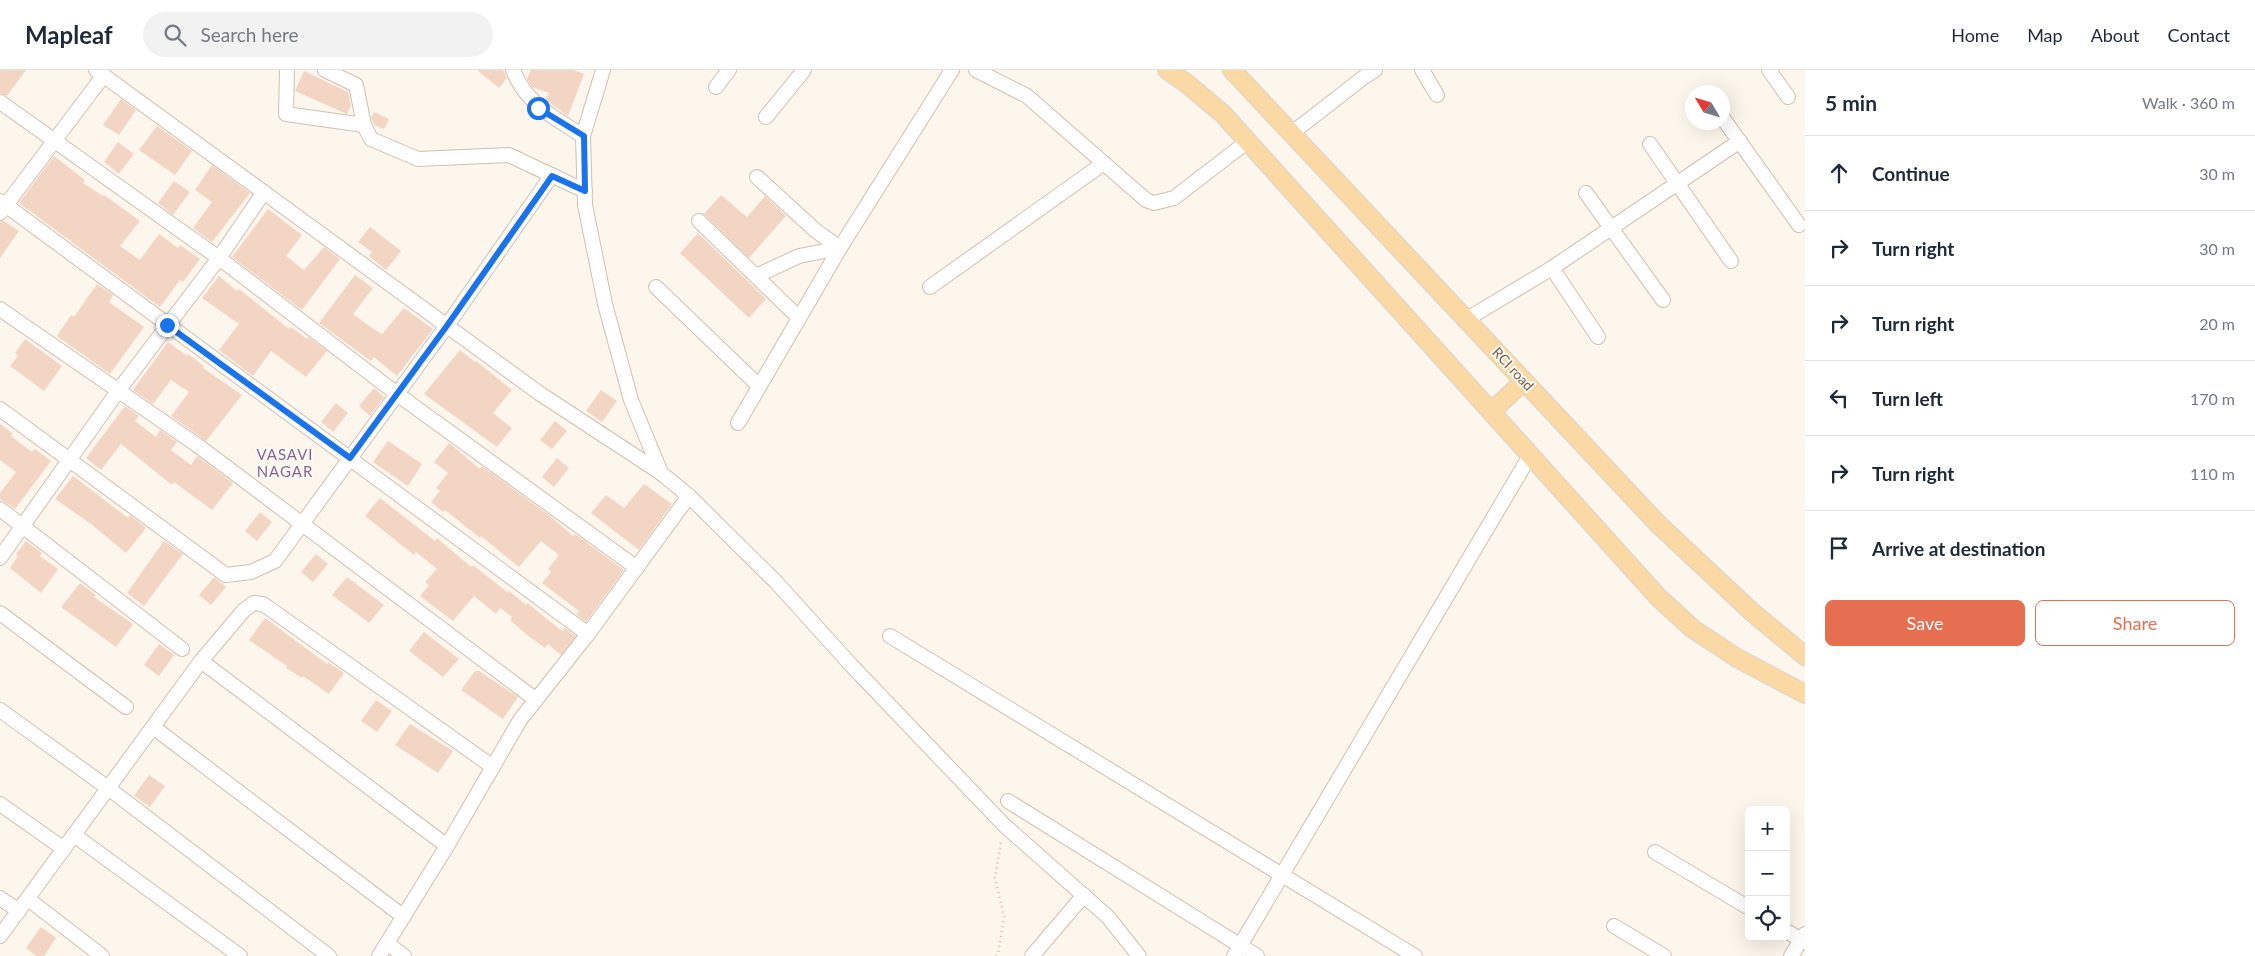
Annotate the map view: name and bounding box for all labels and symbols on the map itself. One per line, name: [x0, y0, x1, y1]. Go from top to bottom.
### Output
north arrow: [1685, 85, 1730, 130]
route start: [527, 97, 550, 120]
route end: [156, 314, 179, 337]
street label: RCI road: [1489, 343, 1538, 394]
district label: VASAVI NAGAR: [256, 445, 314, 480]

